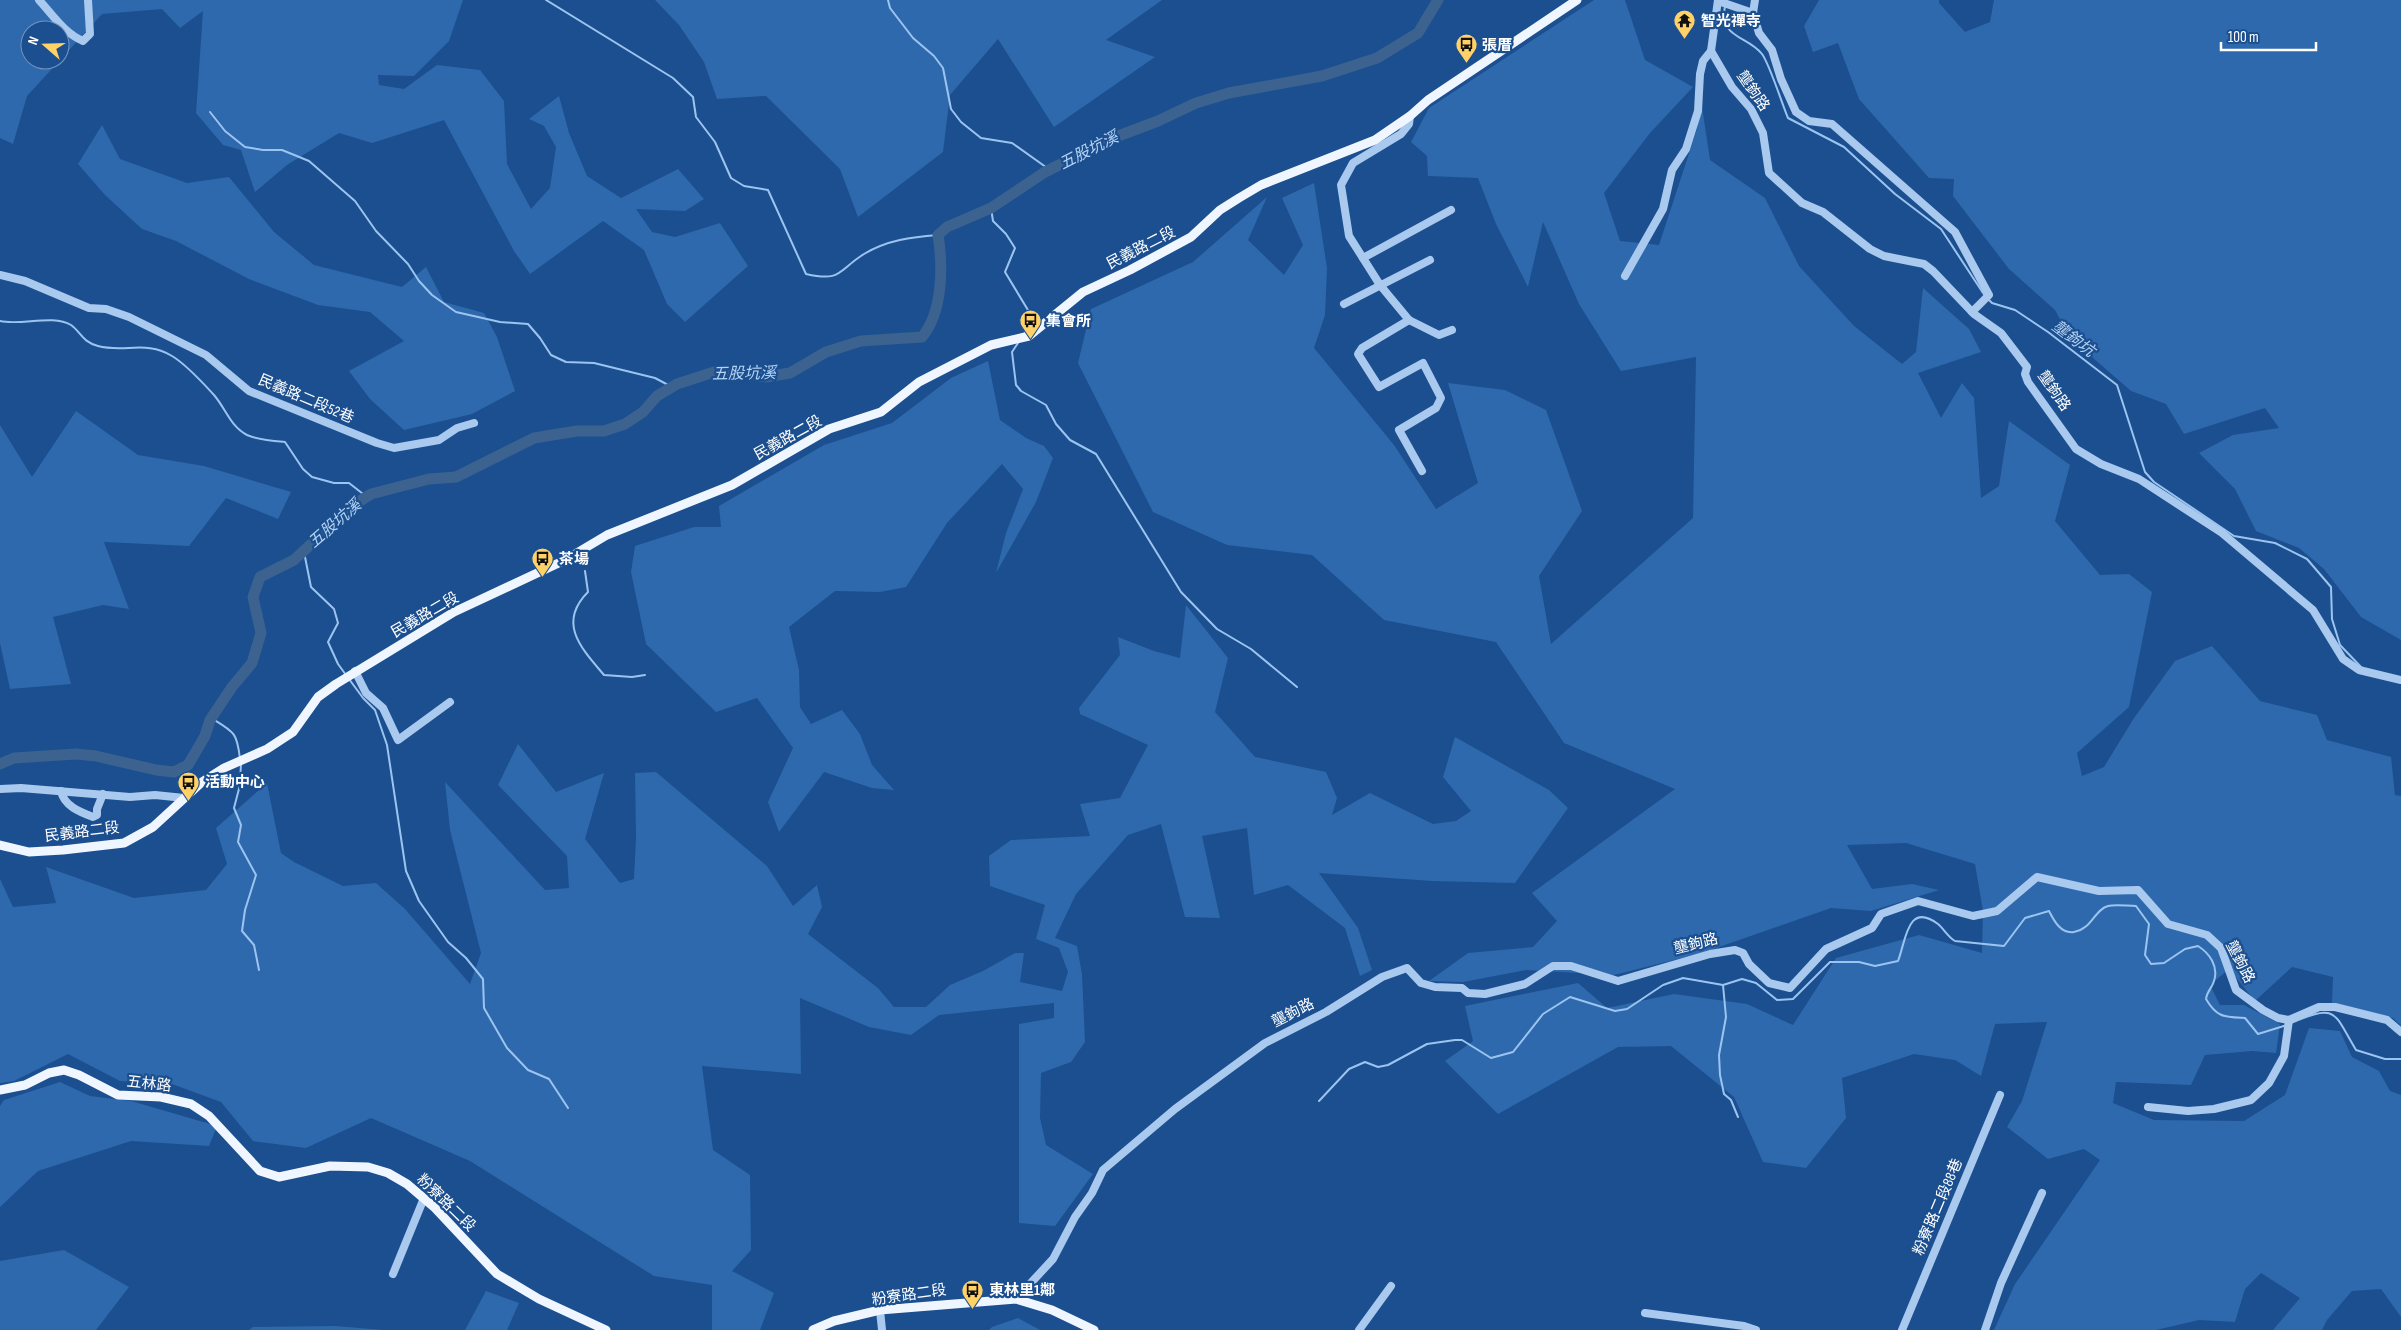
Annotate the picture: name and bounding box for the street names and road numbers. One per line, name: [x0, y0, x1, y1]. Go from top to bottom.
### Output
street label: 壟鉤路: [1732, 67, 1774, 115]
street label: 民義路二段: [1103, 223, 1179, 273]
street label: 壟鉤路: [2033, 367, 2075, 415]
street label: 民義路二段52巷: [255, 370, 357, 428]
street label: 民義路二段: [751, 412, 825, 464]
street label: 民義路二段: [388, 588, 462, 642]
street label: 民義路二段: [44, 818, 120, 846]
street label: 壟鉤路: [1672, 929, 1720, 959]
street label: 壟鉤路: [2221, 938, 2259, 986]
street label: 壟鉤路: [1269, 994, 1317, 1032]
street label: 五林路: [126, 1072, 172, 1096]
street label: 粉寮路二段88巷: [1909, 1156, 1967, 1258]
street label: 粉寮路二段: [412, 1170, 480, 1236]
street label: 粉寮路二段: [871, 1280, 947, 1310]

